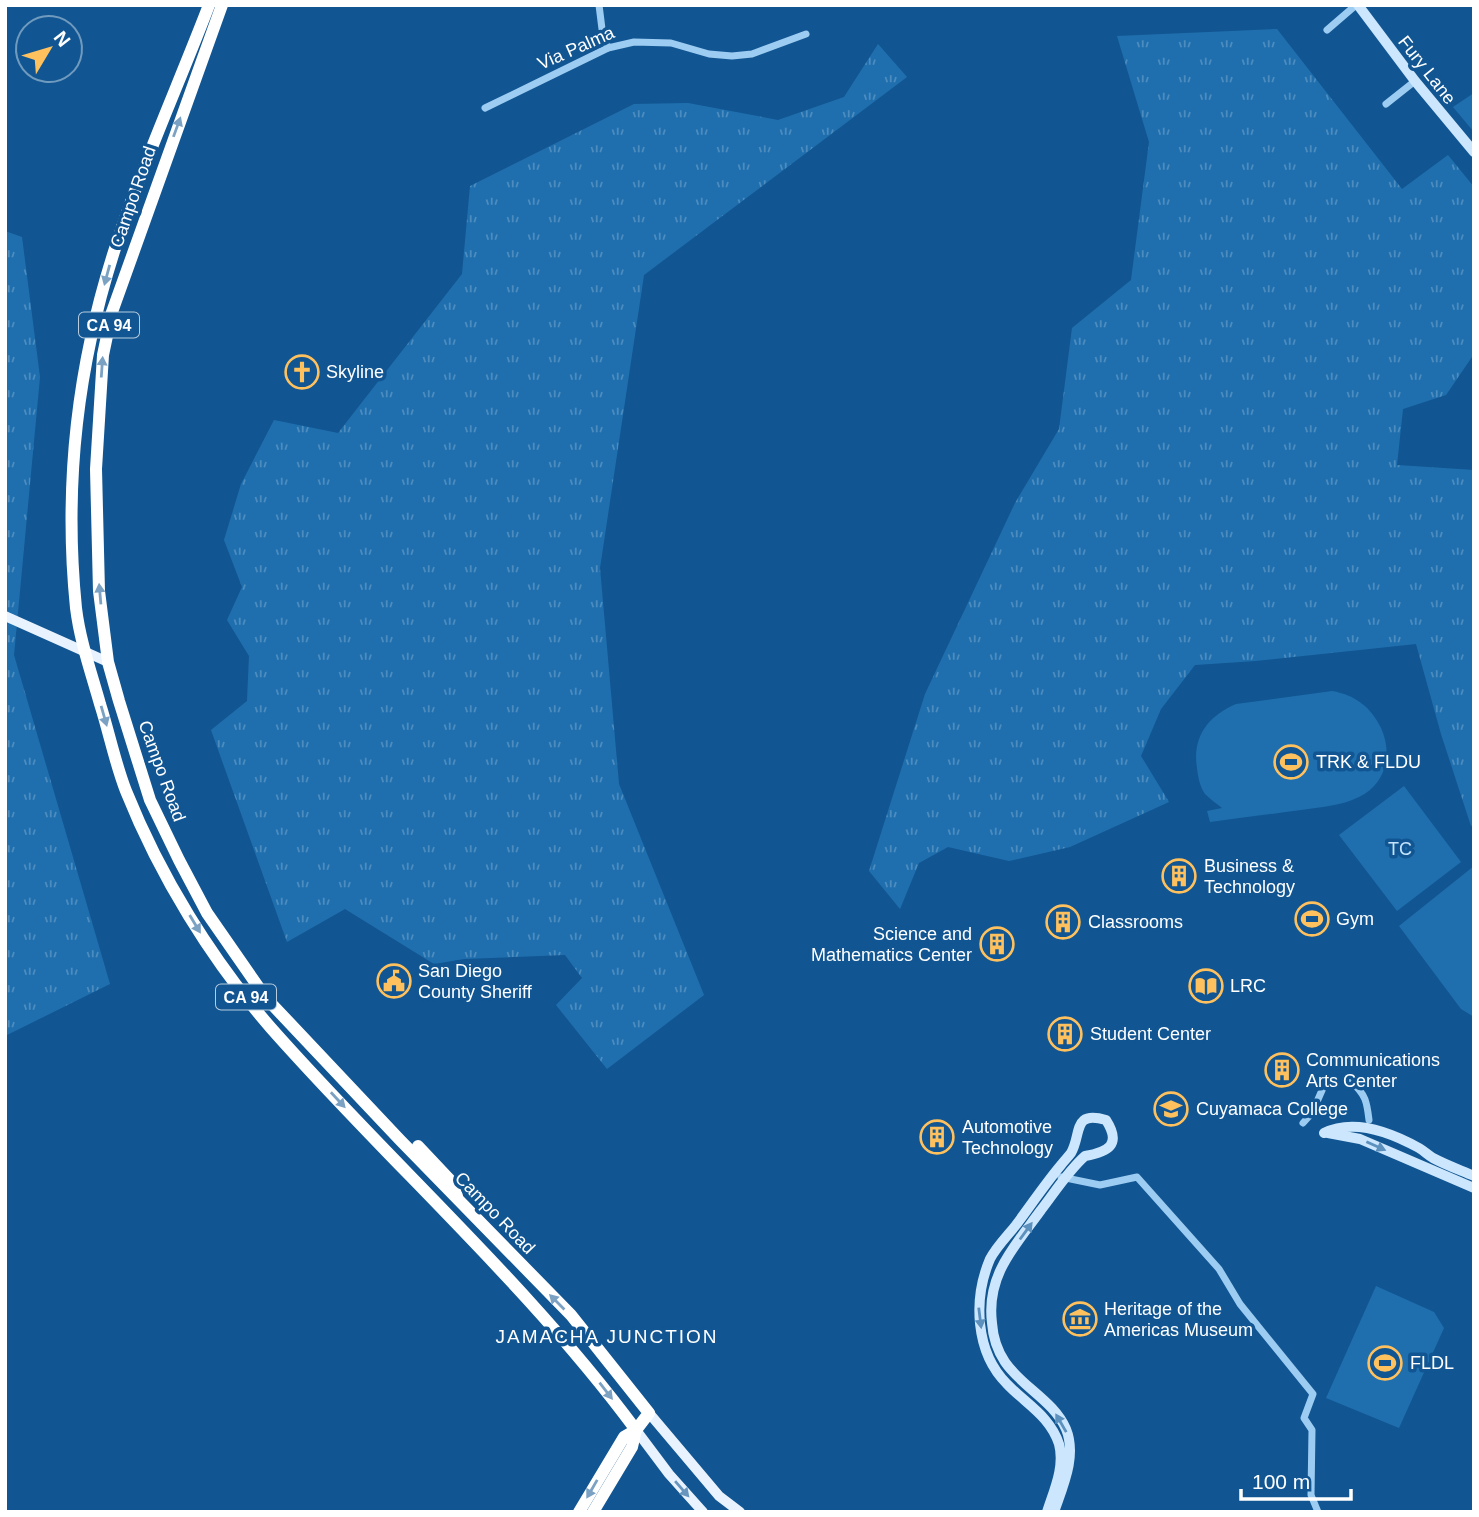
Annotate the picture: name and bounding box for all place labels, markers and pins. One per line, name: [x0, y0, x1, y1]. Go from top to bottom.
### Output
church icon: Skyline: [283, 353, 321, 391]
place label: Skyline: [326, 362, 384, 382]
sports icon: TRK & FLDU: [1272, 743, 1310, 781]
place label: TRK & FLDU: [1316, 752, 1421, 772]
place label: Business & Technology: [1204, 856, 1295, 897]
building icon: Business & Technology: [1160, 857, 1198, 895]
sports icon: Gym: [1293, 900, 1331, 938]
building icon: Classrooms: [1044, 903, 1082, 941]
place label: Gym: [1336, 909, 1374, 929]
place label: Classrooms: [1088, 912, 1183, 932]
place label: Science and Mathematics Center: [811, 924, 972, 965]
building icon: Science and Mathematics Center: [978, 925, 1016, 963]
place label: San Diego County Sheriff: [418, 961, 533, 1002]
public building icon: San Diego County Sheriff: [375, 962, 413, 1000]
library icon: LRC: [1187, 967, 1225, 1005]
place label: LRC: [1230, 976, 1266, 996]
building icon: Student Center: [1046, 1015, 1084, 1053]
place label: Student Center: [1090, 1024, 1211, 1044]
place label: Communications Arts Center: [1306, 1050, 1440, 1091]
building icon: Communications Arts Center: [1263, 1051, 1301, 1089]
school or university icon: Cuyamaca College: [1152, 1090, 1190, 1128]
place label: Cuyamaca College: [1196, 1099, 1348, 1119]
place label: Automotive Technology: [962, 1117, 1053, 1158]
building icon: Automotive Technology: [918, 1118, 956, 1156]
place label: Heritage of the Americas Museum: [1104, 1299, 1253, 1340]
museum icon: Heritage of the Americas Museum: [1061, 1300, 1099, 1338]
sports icon: FLDL: [1366, 1344, 1404, 1382]
place label: FLDL: [1410, 1353, 1454, 1373]

